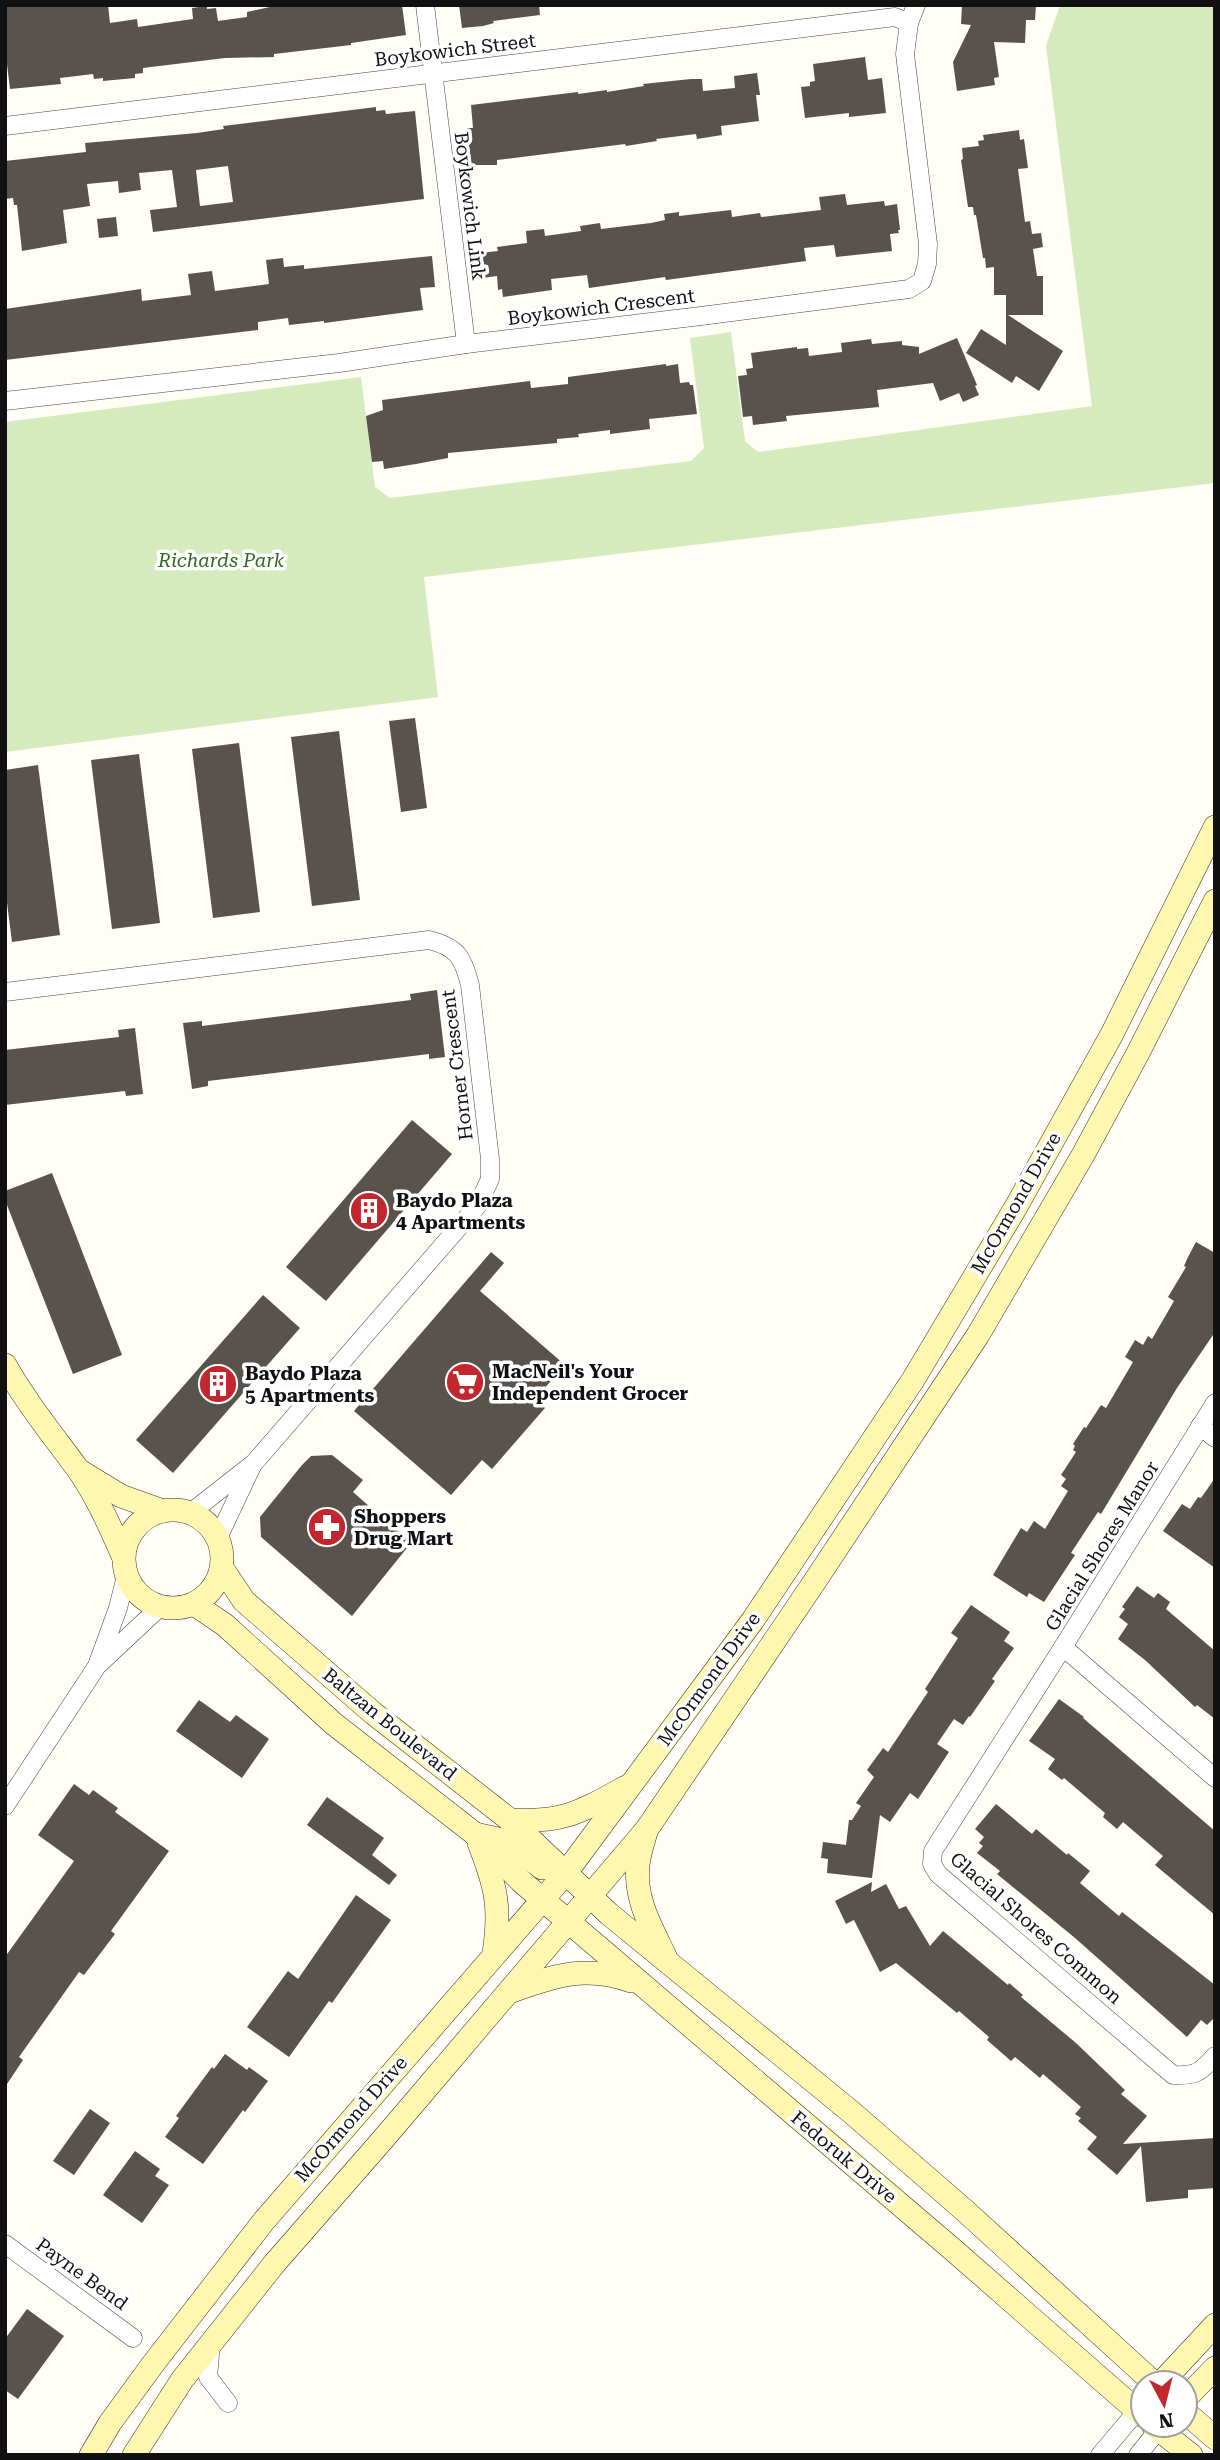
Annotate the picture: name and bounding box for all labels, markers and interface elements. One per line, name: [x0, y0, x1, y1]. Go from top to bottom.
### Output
street label: Boykowich Street: [373, 29, 537, 71]
street label: Boykowich Link: [449, 130, 491, 282]
street label: Boykowich Crescent: [506, 284, 696, 330]
park label: Richards Park: [157, 549, 285, 572]
street label: Horner Crescent: [436, 988, 478, 1142]
street label: McOrmond Drive: [966, 1128, 1066, 1278]
place label: Baydo Plaza 4 Apartments: [396, 1189, 526, 1234]
building icon: Baydo Plaza 4 Apartments: [348, 1190, 390, 1232]
place label: MacNeil's Your Independent Grocer: [492, 1360, 689, 1405]
supermarket icon: MacNeil's Your Independent Grocer: [444, 1361, 486, 1403]
place label: Baydo Plaza 5 Apartments: [245, 1362, 375, 1407]
building icon: Baydo Plaza 5 Apartments: [197, 1363, 239, 1405]
street label: Glacial Shores Manor: [1040, 1457, 1164, 1635]
place label: Shoppers Drug Mart: [354, 1505, 454, 1550]
pharmacy icon: Shoppers Drug Mart: [306, 1506, 348, 1548]
street label: McOrmond Drive: [653, 1608, 765, 1750]
street label: Baltzan Boulevard: [318, 1663, 462, 1785]
street label: Glacial Shores Common: [945, 1847, 1127, 2009]
street label: McOrmond Drive: [290, 2051, 412, 2187]
street label: Fedoruk Drive: [786, 2106, 902, 2208]
street label: Payne Bend: [32, 2233, 132, 2315]
north arrow: [1129, 2369, 1199, 2439]
text: N: [1157, 2408, 1175, 2433]

